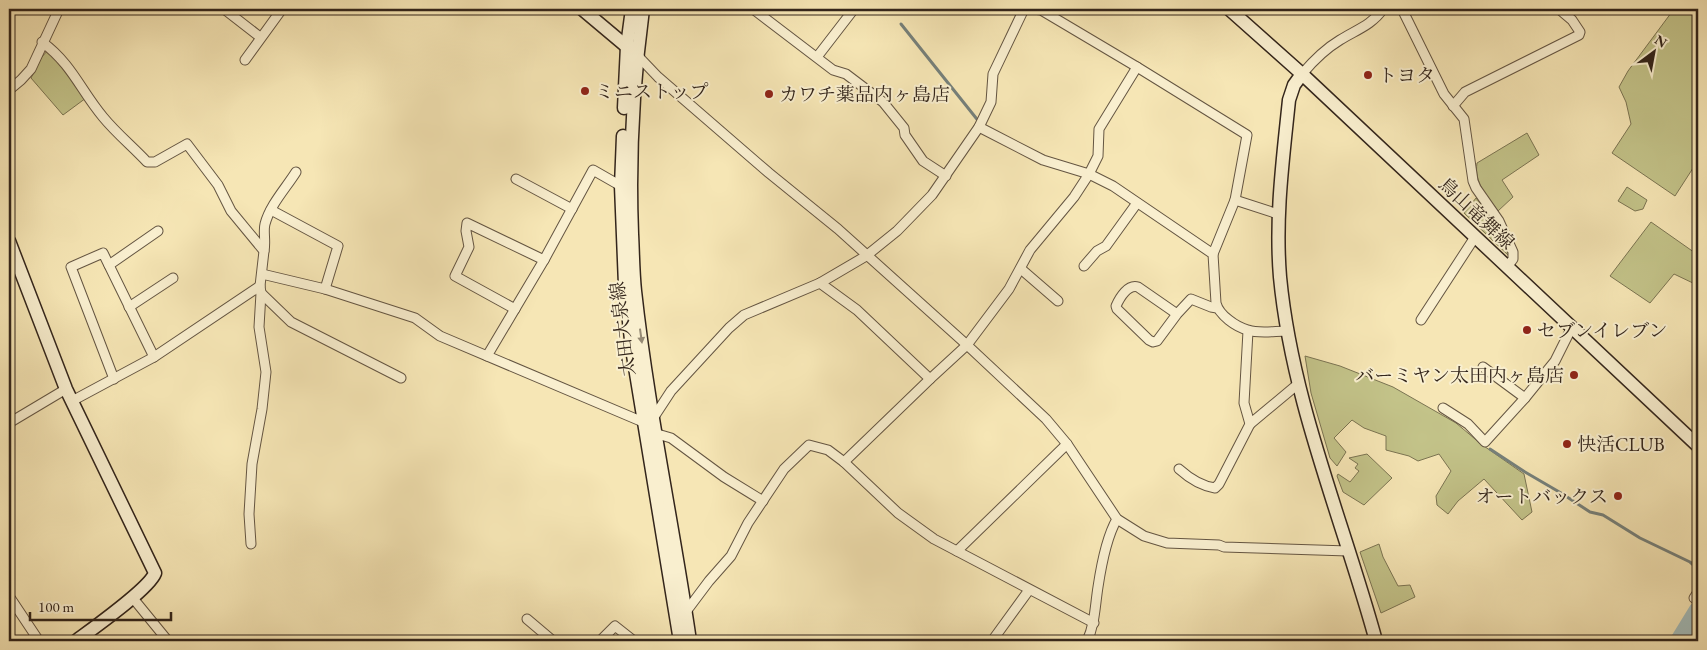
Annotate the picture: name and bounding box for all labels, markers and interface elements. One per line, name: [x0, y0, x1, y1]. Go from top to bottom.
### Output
north arrow: [1630, 28, 1680, 78]
text: N: [1651, 30, 1671, 52]
place label: トヨタ: [1378, 63, 1435, 88]
marker: トヨタ: [1362, 69, 1374, 81]
place label: ミニストップ: [595, 79, 708, 104]
place label: カワチ薬品内ヶ島店: [779, 82, 950, 107]
marker: ミニストップ: [579, 85, 591, 97]
marker: カワチ薬品内ヶ島店: [763, 88, 775, 100]
street label: 鳥山竜舞線: [1433, 172, 1520, 255]
street label: 太田大泉線: [604, 280, 641, 378]
place label: セブンイレブン: [1537, 318, 1668, 343]
marker: セブンイレブン: [1521, 324, 1533, 336]
one-way arrow: [637, 329, 645, 345]
place label: バーミヤン太田内ヶ島店: [1355, 363, 1564, 388]
marker: バーミヤン太田内ヶ島店: [1568, 369, 1580, 381]
place label: 快活CLUB: [1577, 432, 1665, 457]
marker: 快活CLUB: [1561, 438, 1573, 450]
place label: オートバックス: [1476, 484, 1608, 509]
marker: オートバックス: [1612, 490, 1624, 502]
scale bar: [30, 590, 171, 622]
text: 100 m: [38, 597, 75, 616]

